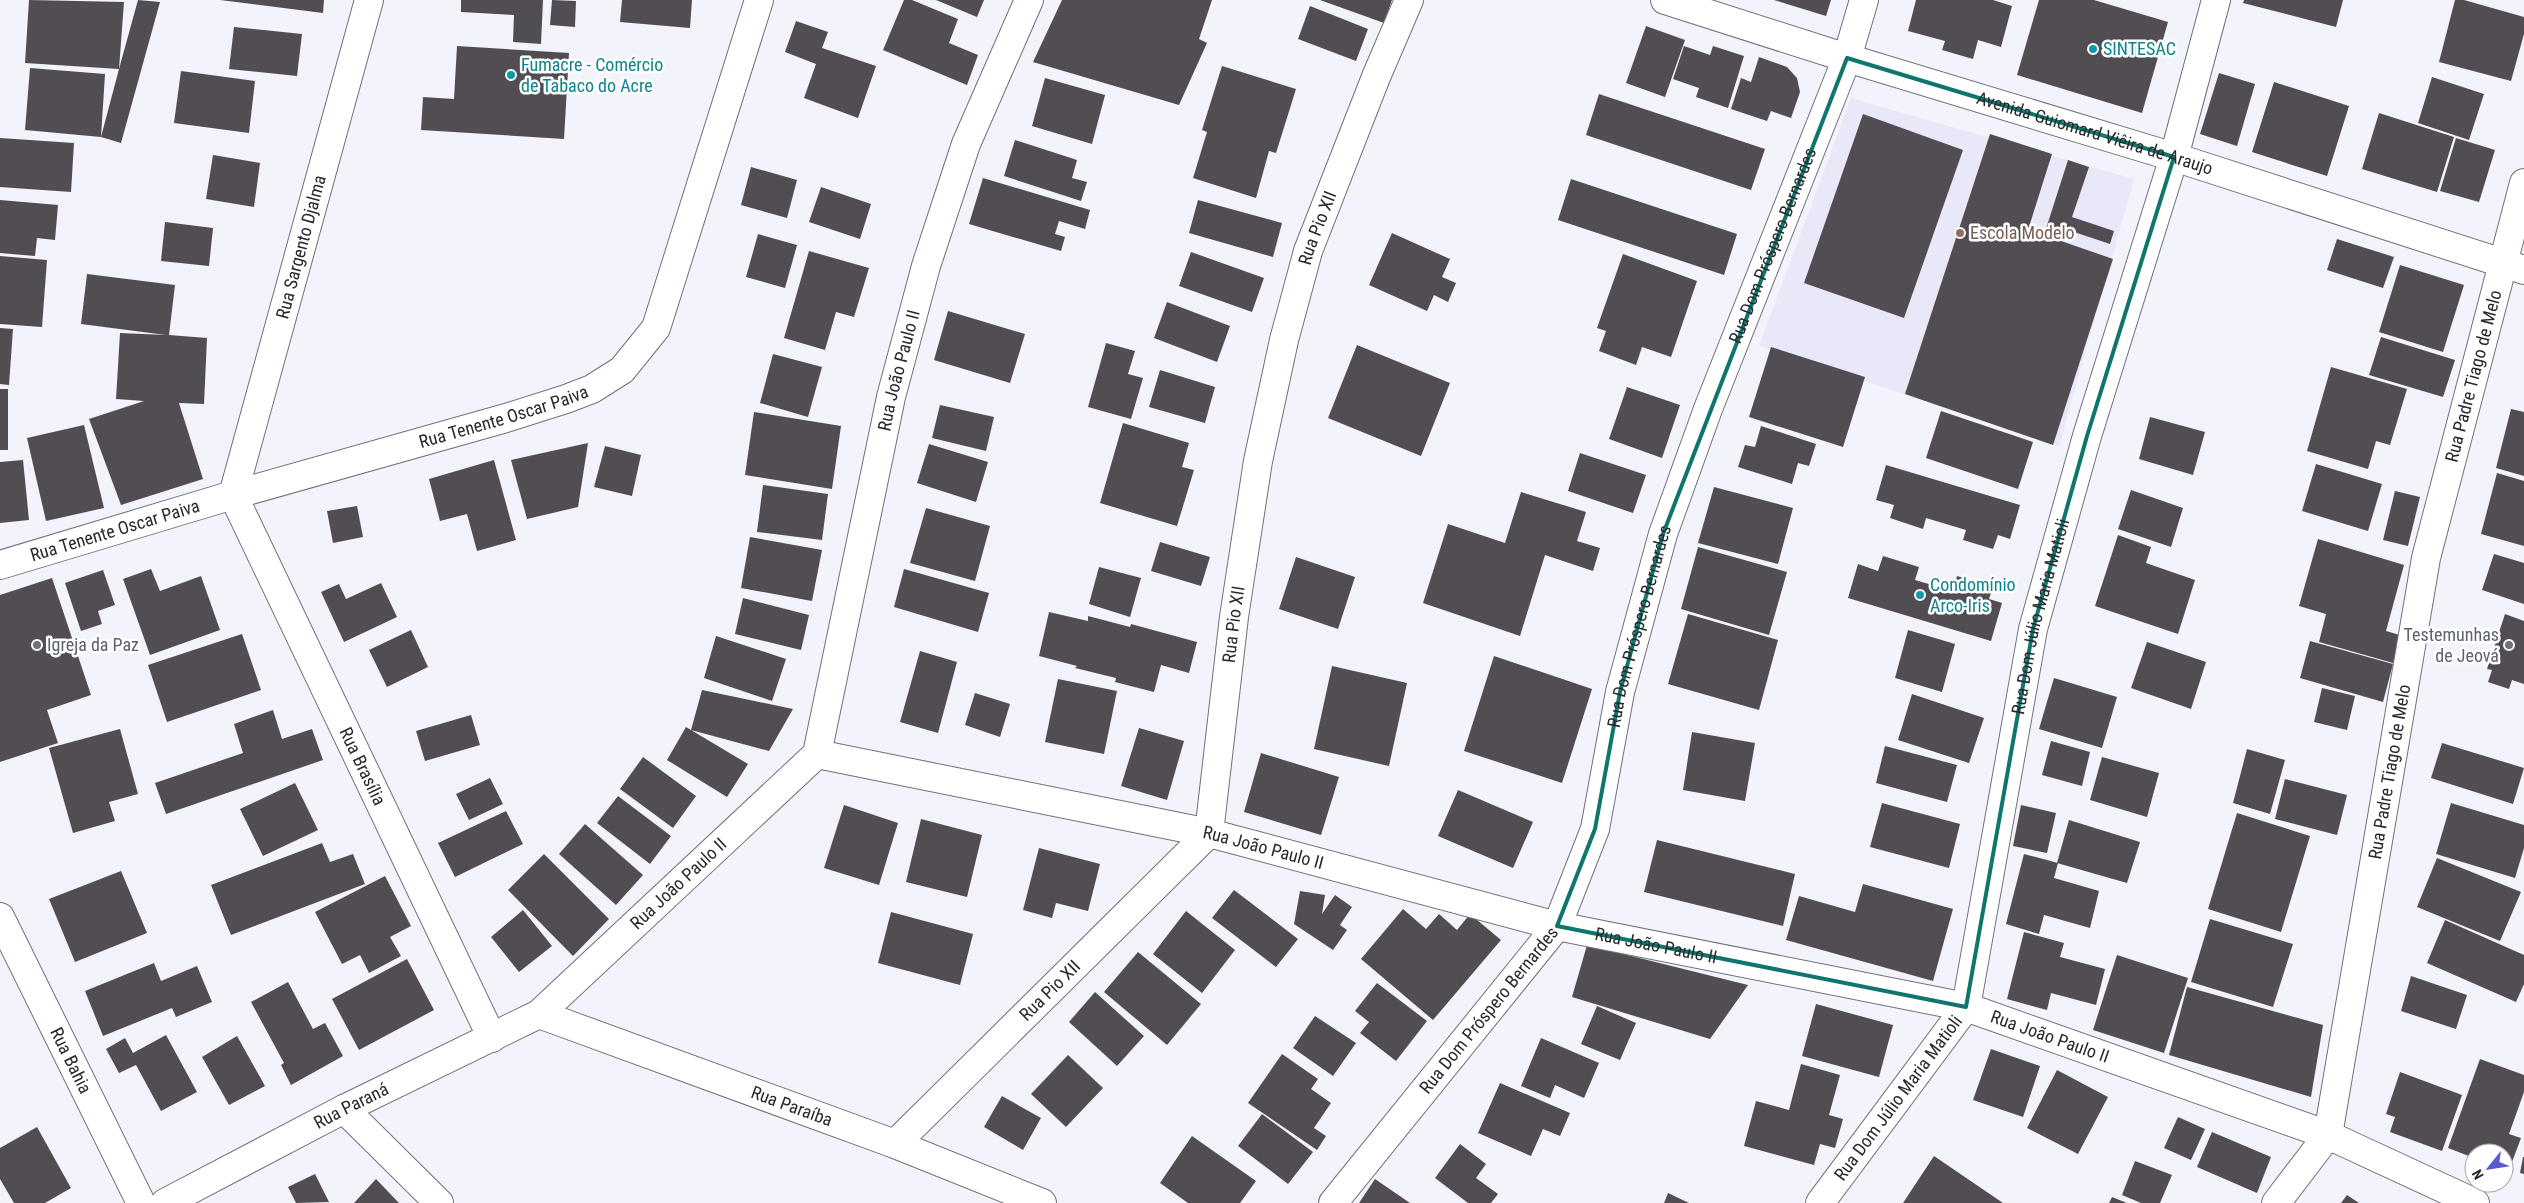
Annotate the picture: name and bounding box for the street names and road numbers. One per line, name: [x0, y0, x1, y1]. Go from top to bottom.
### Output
street label: Avenida Guiomard Viêira de Araujo: [1974, 87, 2216, 179]
street label: Rua Dom Próspero Bernardes: [1724, 145, 1820, 346]
street label: Rua Sargento Djalma: [271, 173, 330, 321]
street label: Rua Pio XII: [1294, 188, 1340, 267]
street label: Rua Padre Tiago de Melo: [2441, 288, 2506, 464]
street label: Rua João Paulo II: [873, 307, 924, 433]
street label: Rua Tenente Oscar Paiva: [417, 380, 591, 452]
street label: Rua Tenente Oscar Paiva: [28, 495, 202, 565]
street label: Rua Dom Júlio Maria Matioli: [2007, 516, 2073, 716]
street label: Rua Dom Próspero Bernardes: [1603, 522, 1675, 729]
street label: Rua Pio XII: [1218, 584, 1249, 664]
street label: Rua Padre Tiago de Melo: [2364, 683, 2414, 861]
street label: Rua Brasília: [335, 724, 390, 809]
street label: Rua João Paulo II: [1201, 821, 1326, 873]
street label: Rua João Paulo II: [626, 833, 731, 933]
street label: Rua Dom Próspero Bernardes: [1415, 922, 1562, 1097]
street label: Rua João Paulo II: [1593, 923, 1719, 967]
street label: Rua Pio XII: [1015, 956, 1084, 1025]
street label: Rua João Paulo II: [1988, 1006, 2112, 1067]
street label: Rua Dom Júlio Maria Matioli: [1830, 1011, 1966, 1184]
street label: Rua Bahia: [46, 1024, 96, 1097]
street label: Rua Paraná: [310, 1078, 392, 1133]
street label: Rua Paraíba: [748, 1081, 835, 1130]

